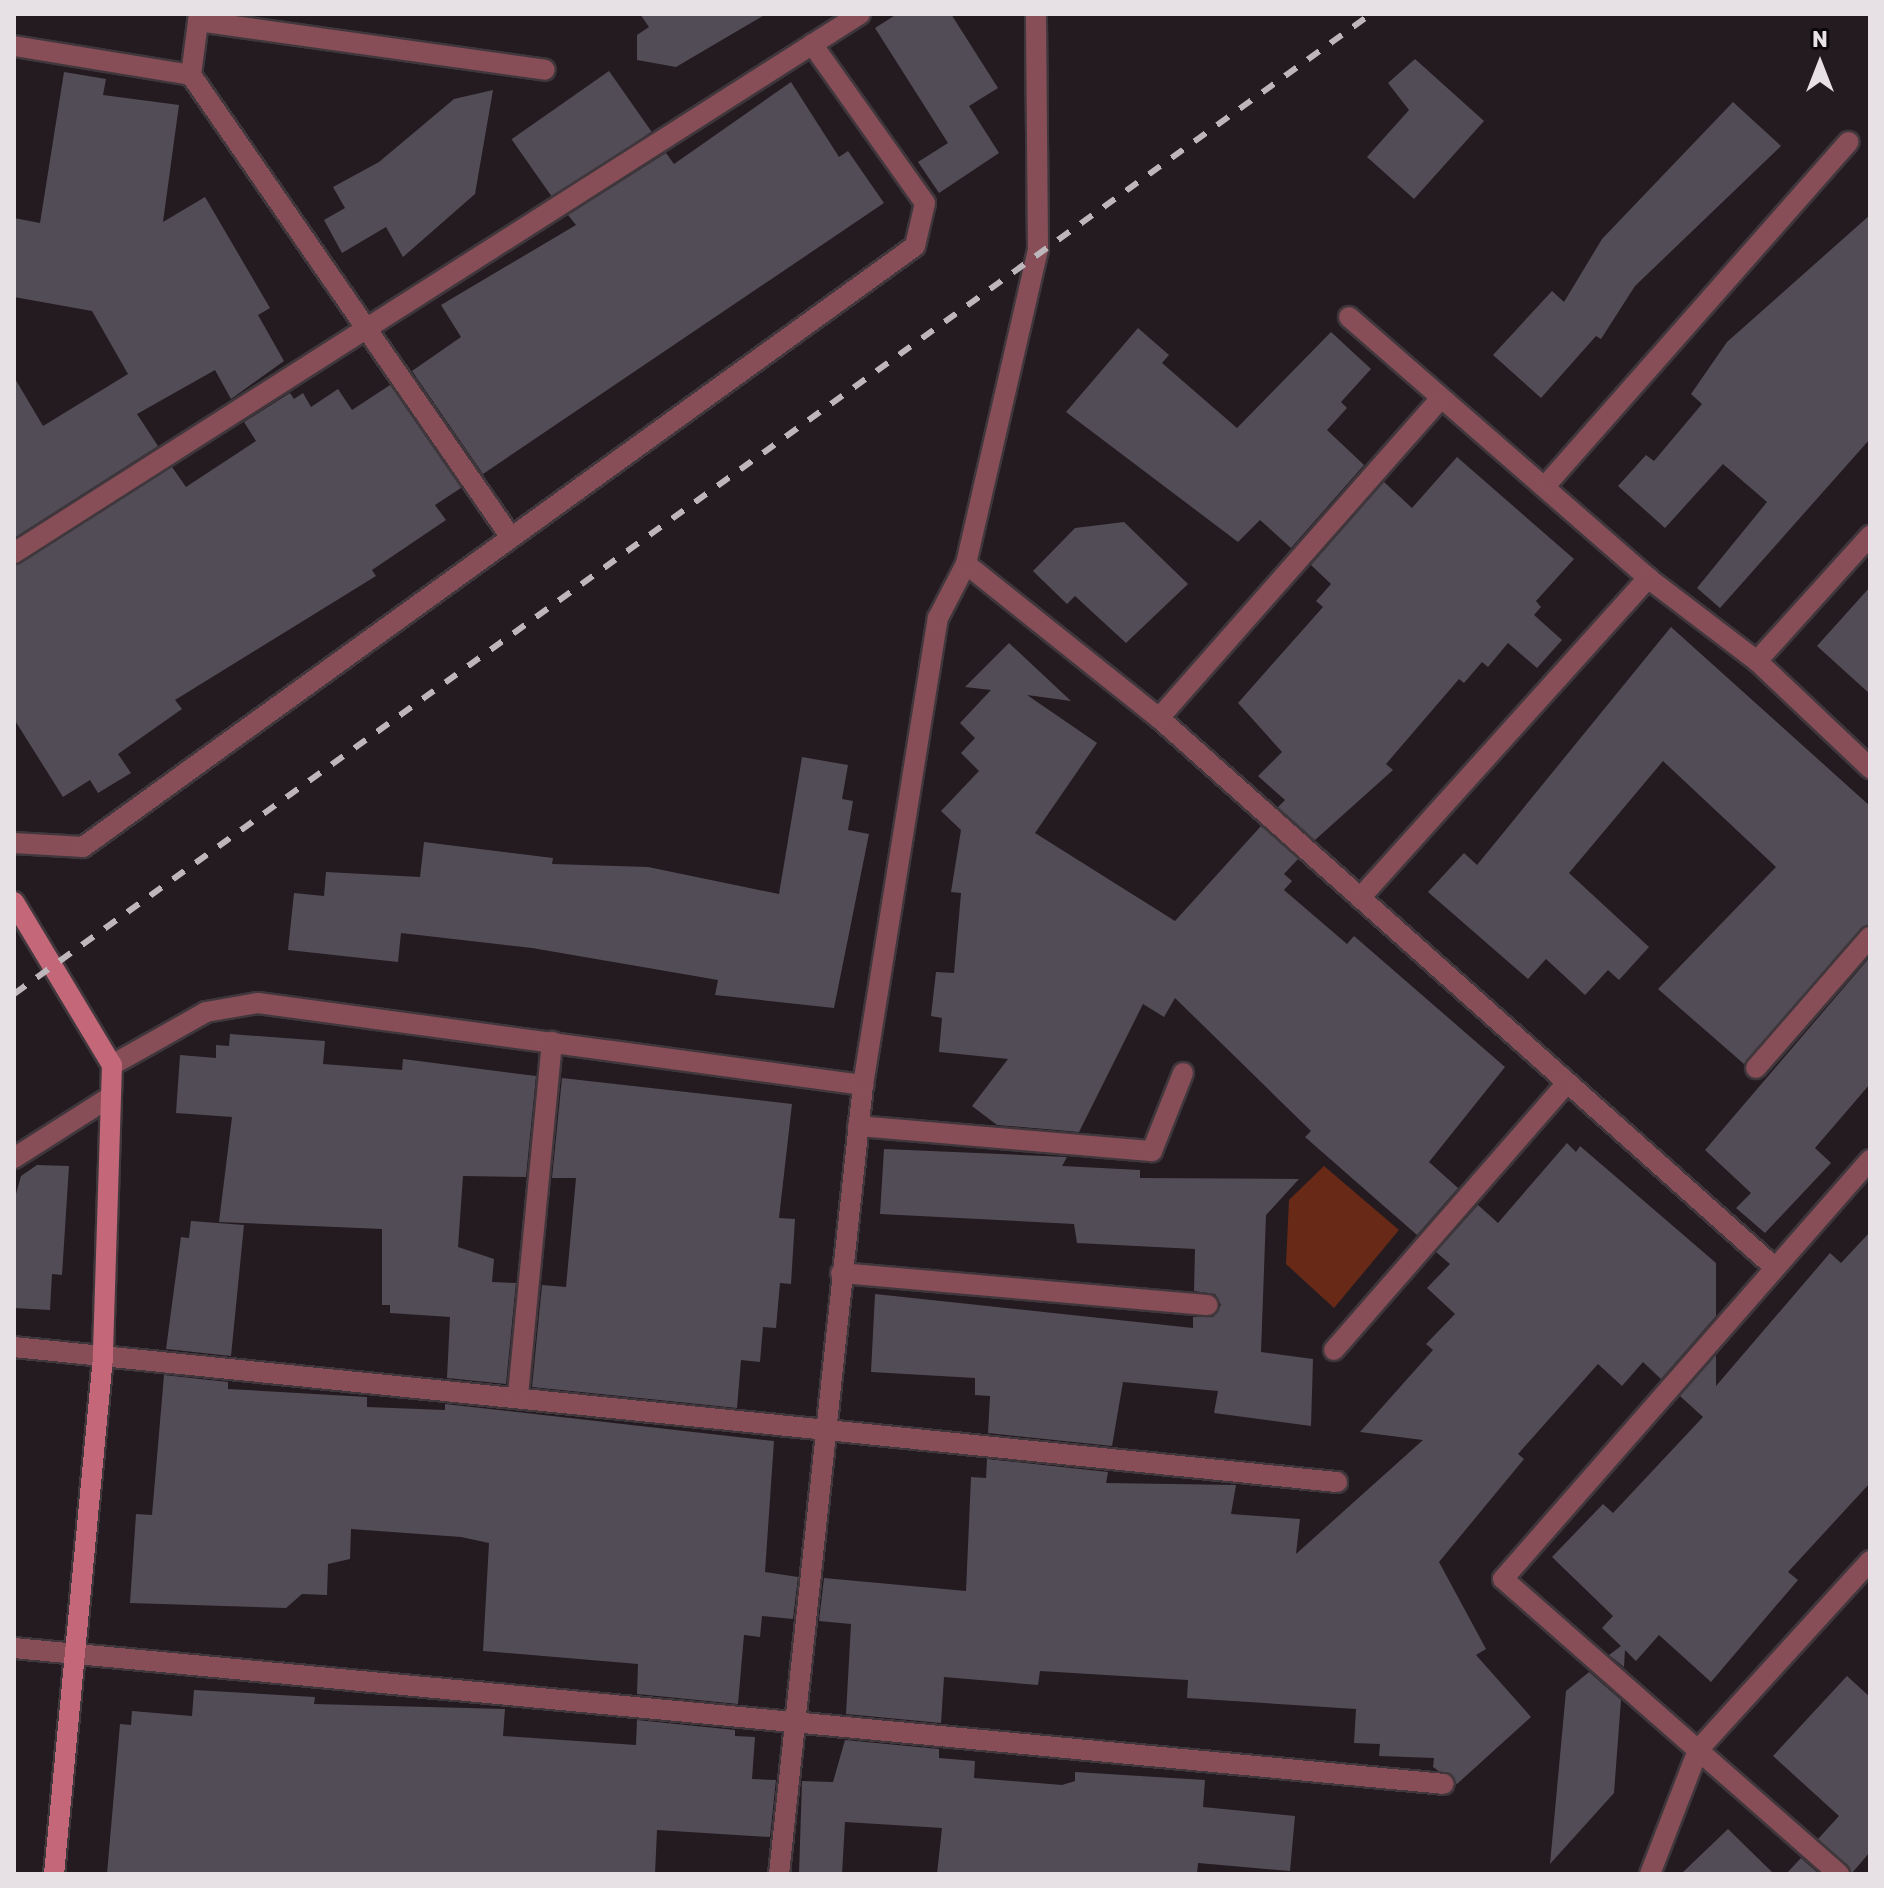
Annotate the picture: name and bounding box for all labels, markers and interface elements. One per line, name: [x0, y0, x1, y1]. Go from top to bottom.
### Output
north arrow: [1780, 24, 1860, 104]
text: N: [1812, 26, 1828, 53]

